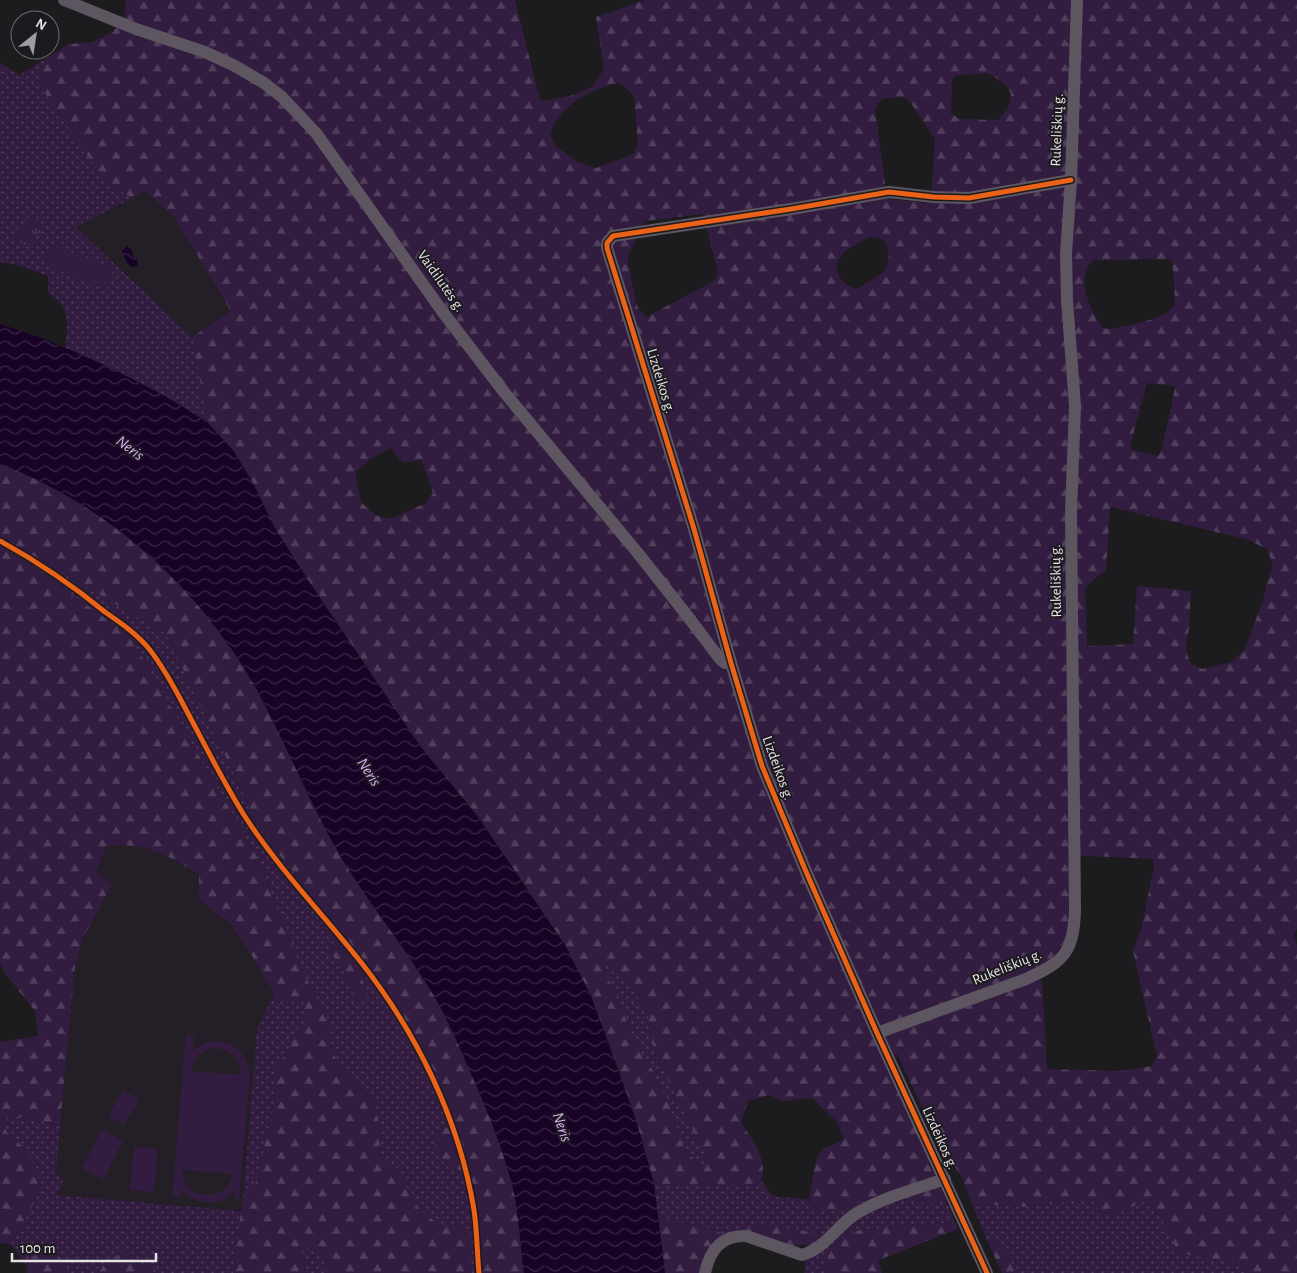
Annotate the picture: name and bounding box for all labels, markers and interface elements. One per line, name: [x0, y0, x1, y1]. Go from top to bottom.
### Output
north arrow: [10, 10, 60, 60]
text: N: [33, 16, 49, 33]
street label: Rukeliškių g.: [1048, 93, 1066, 167]
street label: Vaidilutės g.: [414, 248, 468, 314]
street label: Lizdeikos g.: [644, 347, 678, 415]
water label: Neris: [113, 433, 147, 463]
street label: Rukeliškių g.: [1048, 544, 1064, 618]
street label: Lizdeikos g.: [760, 734, 796, 802]
water label: Neris: [354, 755, 384, 789]
street label: Rukeliškių g.: [970, 946, 1044, 988]
street label: Lizdeikos g.: [920, 1104, 960, 1172]
water label: Neris: [550, 1110, 574, 1144]
scale bar: [12, 1230, 156, 1262]
text: 100 m: [20, 1241, 55, 1256]

